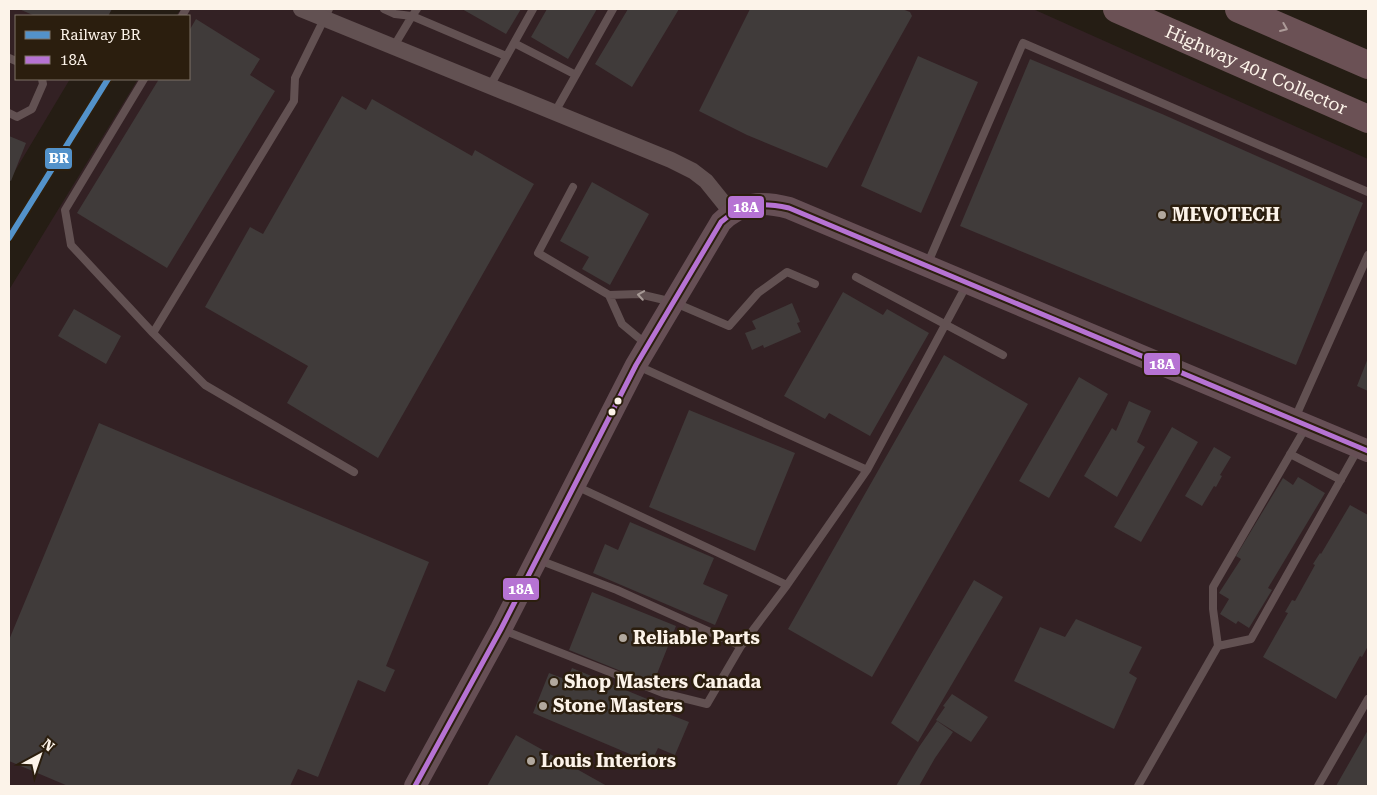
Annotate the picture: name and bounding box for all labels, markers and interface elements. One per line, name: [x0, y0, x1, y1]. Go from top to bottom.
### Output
legend: [15, 15, 190, 80]
street label: Highway 401 Collector: [1162, 20, 1351, 119]
one-way arrow: [1279, 22, 1288, 33]
text: Railway BR: [60, 26, 141, 44]
text: 18A: [60, 51, 88, 69]
line badge: BR: [44, 147, 73, 170]
text: BR: [49, 150, 70, 166]
line badge: 18A: [727, 195, 765, 219]
text: 18A: [733, 199, 759, 215]
place label: MEVOTECH: [1172, 204, 1280, 225]
marker: MEVOTECH: [1156, 209, 1168, 221]
one-way arrow: [637, 291, 646, 301]
line badge: 18A: [1143, 352, 1181, 376]
text: 18A: [1149, 356, 1175, 372]
unlabelled marker: [613, 396, 623, 406]
unlabelled marker: [607, 407, 617, 417]
line badge: 18A: [502, 577, 540, 601]
text: 18A: [508, 581, 534, 597]
place label: Reliable Parts: [633, 627, 760, 648]
marker: Reliable Parts: [617, 632, 629, 644]
place label: Shop Masters Canada: [564, 671, 761, 692]
marker: Shop Masters Canada: [548, 676, 560, 688]
place label: Stone Masters: [553, 695, 683, 716]
marker: Stone Masters: [537, 700, 549, 712]
north arrow: [15, 730, 65, 780]
text: N: [39, 735, 58, 755]
place label: Louis Interiors: [541, 750, 676, 771]
marker: Louis Interiors: [525, 755, 537, 767]

